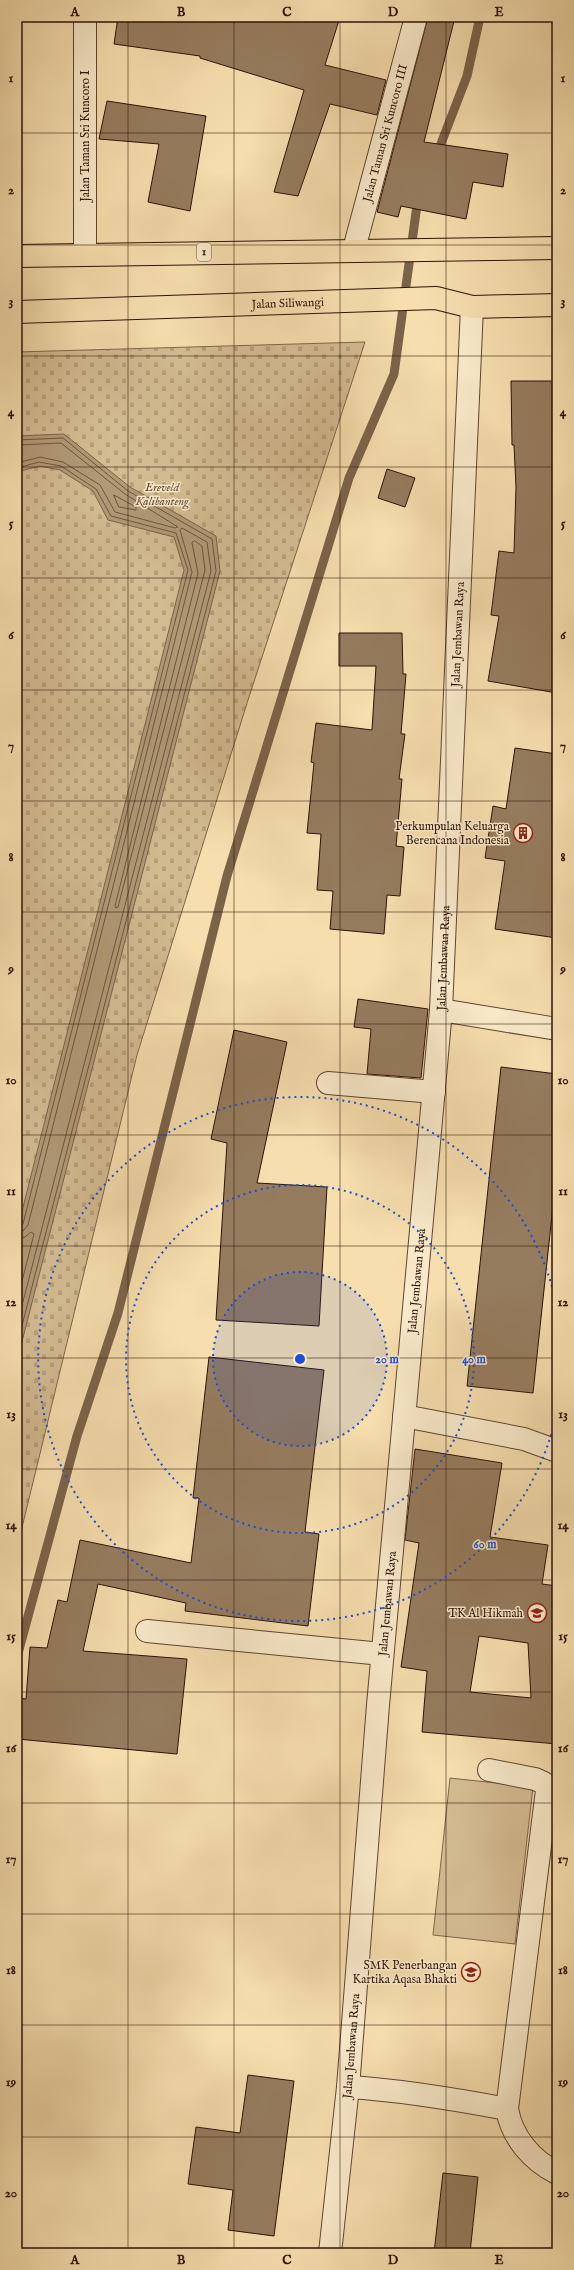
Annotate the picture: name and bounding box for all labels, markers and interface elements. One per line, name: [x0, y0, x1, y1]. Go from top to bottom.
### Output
text: A: [70, 4, 81, 21]
text: B: [177, 4, 186, 21]
text: C: [282, 4, 292, 21]
text: D: [388, 4, 399, 21]
text: E: [494, 4, 504, 21]
street label: Jalan Taman Sri Kuncoro III: [359, 62, 411, 206]
text: 1: [9, 70, 14, 87]
street label: Jalan Taman Sri Kuncoro I: [78, 70, 94, 204]
text: 1: [561, 70, 566, 87]
text: 2: [8, 182, 14, 199]
text: 2: [560, 182, 566, 199]
road number: 1: [197, 243, 211, 261]
text: 3: [9, 293, 14, 310]
text: 3: [561, 293, 566, 310]
street label: Jalan Siliwangi: [249, 294, 324, 313]
text: 4: [8, 404, 15, 421]
text: 4: [560, 404, 567, 421]
park label: Ereveld Kalibanteng: [134, 480, 189, 510]
text: 5: [9, 515, 14, 532]
text: 5: [561, 515, 566, 532]
street label: Jalan Jembawan Raya: [448, 581, 467, 689]
text: 6: [8, 627, 14, 644]
text: 6: [560, 627, 566, 644]
text: 7: [8, 738, 14, 755]
text: 7: [560, 738, 566, 755]
place label: Perkumpulan Keluarga Berencana Indonesia: [395, 819, 510, 848]
building icon: Perkumpulan Keluarga Berencana Indonesia: [512, 822, 534, 844]
text: 8: [8, 849, 14, 866]
text: 8: [560, 849, 566, 866]
street label: Jalan Jembawan Raya: [433, 904, 453, 1013]
text: 9: [7, 961, 14, 978]
text: 9: [559, 961, 566, 978]
text: 10: [5, 1072, 17, 1089]
text: 10: [557, 1072, 569, 1089]
text: 11: [6, 1183, 16, 1200]
text: 11: [558, 1183, 568, 1200]
street label: Jalan Jembawan Raya: [404, 1227, 429, 1336]
text: 12: [6, 1294, 16, 1311]
text: 12: [558, 1294, 568, 1311]
centre of rings: [293, 1352, 307, 1366]
text: 20 m: [375, 1352, 399, 1367]
text: 40 m: [462, 1352, 487, 1367]
text: 13: [6, 1406, 16, 1423]
text: 13: [558, 1406, 568, 1423]
text: 14: [5, 1517, 17, 1534]
text: 14: [557, 1517, 569, 1534]
text: 60 m: [474, 1537, 497, 1552]
street label: Jalan Jembawan Raya: [375, 1550, 399, 1659]
school or university icon: TK Al Hikmah: [526, 1602, 548, 1624]
place label: TK Al Hikmah: [448, 1606, 524, 1621]
text: 15: [6, 1628, 16, 1645]
text: 15: [558, 1628, 568, 1645]
text: 16: [6, 1740, 17, 1757]
text: 16: [558, 1740, 569, 1757]
text: 17: [6, 1851, 16, 1868]
text: 17: [558, 1851, 568, 1868]
place label: SMK Penerbangan Kartika Aqasa Bhakti: [353, 1958, 458, 1988]
school or university icon: SMK Penerbangan Kartika Aqasa Bhakti: [460, 1961, 482, 1983]
text: 18: [6, 1962, 16, 1979]
text: 18: [558, 1962, 568, 1979]
street label: Jalan Jembawan Raya: [339, 1992, 363, 2101]
text: 19: [6, 2074, 17, 2091]
text: 19: [558, 2074, 569, 2091]
text: 20: [5, 2185, 17, 2202]
text: 20: [557, 2185, 569, 2202]
text: A: [70, 2252, 81, 2269]
text: B: [177, 2252, 186, 2269]
text: C: [282, 2252, 292, 2269]
text: D: [388, 2252, 399, 2269]
text: E: [494, 2252, 504, 2269]

